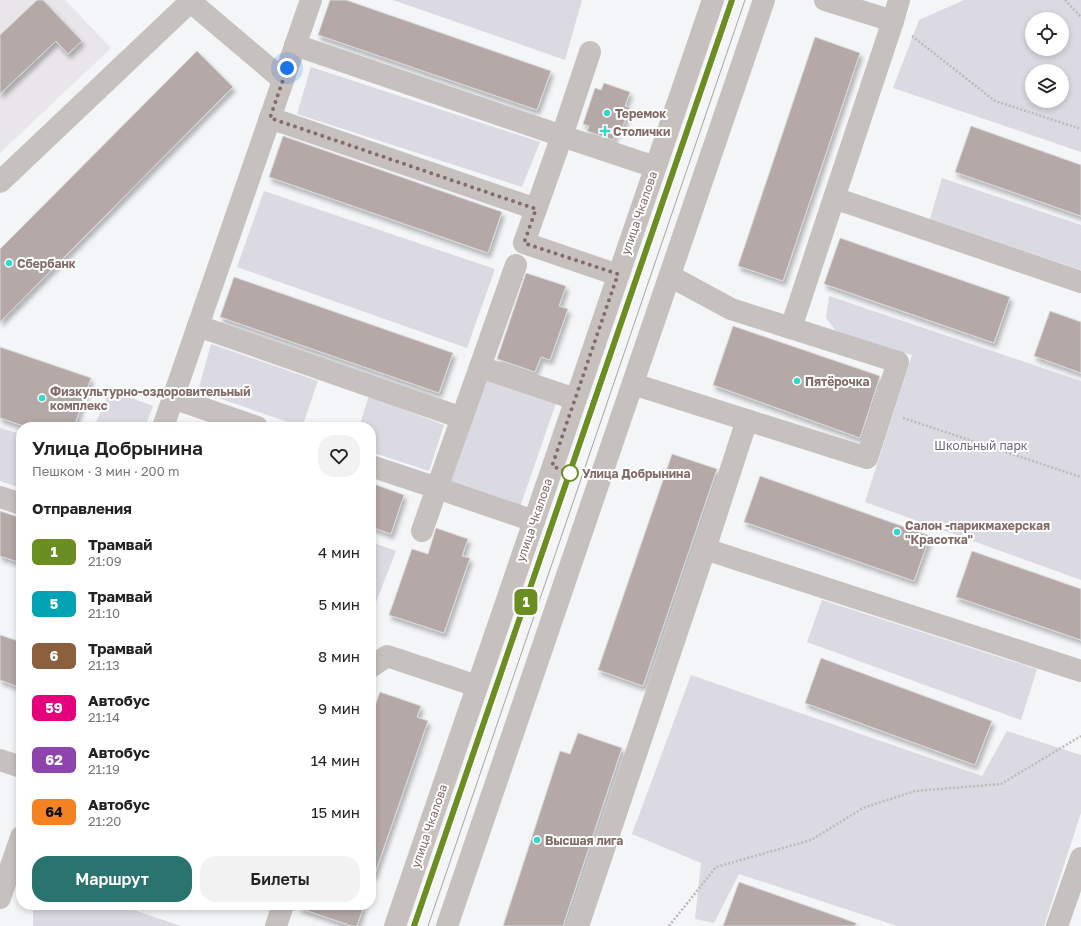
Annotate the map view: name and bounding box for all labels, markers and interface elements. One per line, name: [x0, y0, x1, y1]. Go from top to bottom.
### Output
map controls: [1025, 12, 1069, 108]
button: locate: [1025, 12, 1069, 56]
your location: [277, 58, 297, 78]
button: layers: [1025, 64, 1069, 108]
place label: Теремок: [615, 106, 666, 121]
marker: Теремок: [602, 108, 612, 118]
place label: Столички: [613, 124, 670, 139]
marker: Столички: [600, 126, 610, 136]
street label: улица Чкалова: [618, 169, 660, 257]
place label: Сбербанк: [17, 256, 76, 271]
marker: Сбербанк: [4, 258, 14, 268]
place label: Пятёрочка: [805, 374, 870, 389]
marker: Пятёрочка: [792, 376, 802, 386]
place label: Физкультурно-оздоровительный комплекс: [50, 384, 251, 413]
marker: Физкультурно-оздоровительный комплекс: [37, 393, 47, 403]
button: heart: [318, 435, 360, 477]
text: Улица Добрынина: [32, 436, 203, 459]
park label: Школьный парк: [934, 438, 1028, 453]
text: Пешком · 3 мин · 200 m: [32, 463, 180, 479]
marker: Улица Добрынина: [561, 464, 579, 482]
place label: Улица Добрынина: [582, 466, 690, 481]
street label: улица Чкалова: [513, 476, 555, 564]
text: Отправления: [32, 499, 132, 517]
place label: Салон -парикмахерская "Красотка": [905, 518, 1050, 547]
marker: Салон -парикмахерская "Красотка": [892, 527, 902, 537]
text: Трамвай: [88, 535, 152, 553]
text: 1: [50, 543, 58, 560]
text: 4 мин: [318, 543, 360, 561]
text: 21:09: [88, 553, 122, 569]
text: Трамвай: [88, 587, 152, 605]
line badge: 1: [513, 589, 539, 615]
text: 1: [522, 593, 530, 610]
text: 5: [50, 595, 58, 612]
text: 5 мин: [318, 595, 360, 613]
text: 21:10: [88, 605, 120, 621]
text: Трамвай: [88, 639, 152, 657]
text: 6: [50, 647, 58, 664]
text: 8 мин: [318, 647, 360, 665]
text: 21:13: [88, 657, 120, 673]
text: Автобус: [88, 691, 150, 709]
text: 59: [45, 699, 63, 716]
text: 9 мин: [318, 699, 360, 717]
text: 21:14: [88, 709, 120, 725]
text: Автобус: [88, 743, 150, 761]
text: 62: [45, 751, 63, 768]
text: 14 мин: [311, 751, 360, 769]
text: 21:19: [88, 761, 120, 777]
street label: улица Чкалова: [408, 782, 450, 870]
text: Автобус: [88, 795, 150, 813]
text: 64: [45, 803, 63, 820]
text: 15 мин: [311, 803, 360, 821]
text: 21:20: [88, 813, 121, 829]
place label: Высшая лига: [545, 833, 623, 848]
marker: Высшая лига: [532, 835, 542, 845]
button: Маршрут: [32, 856, 192, 902]
button: Билеты: [200, 856, 360, 902]

